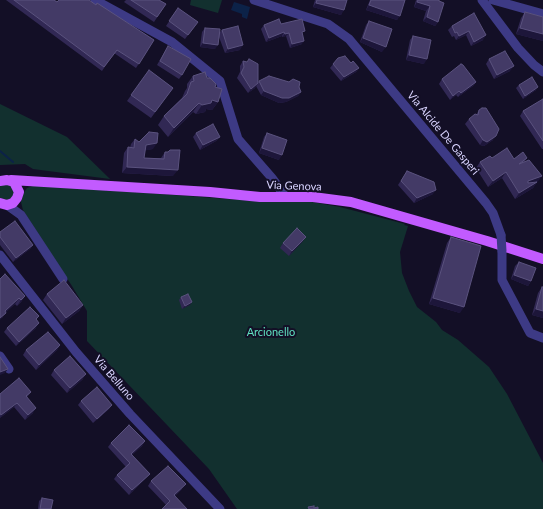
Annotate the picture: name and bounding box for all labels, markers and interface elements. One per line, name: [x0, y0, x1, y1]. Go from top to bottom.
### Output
street label: Via Alcide De Gasperi: [404, 89, 482, 177]
street label: Via Genova: [266, 178, 322, 194]
park label: Arcionello: [247, 325, 295, 339]
street label: Via Belluno: [91, 353, 137, 403]

